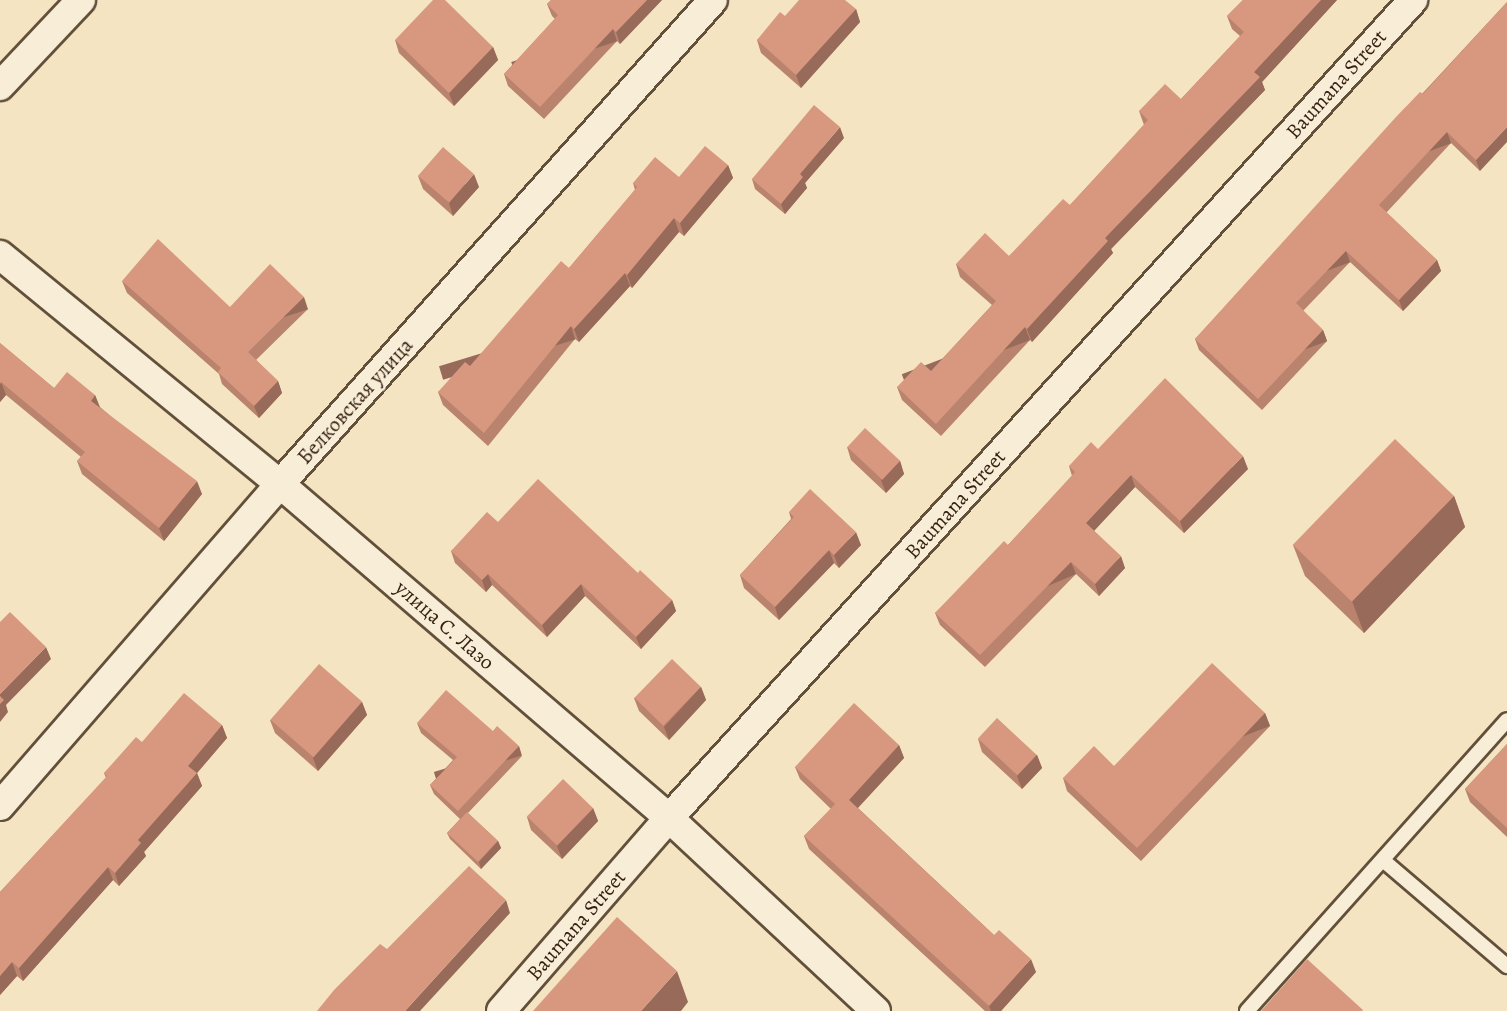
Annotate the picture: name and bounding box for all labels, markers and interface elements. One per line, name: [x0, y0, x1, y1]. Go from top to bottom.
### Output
street label: Baumana Street: [1280, 24, 1392, 144]
street label: Белковская улица: [292, 333, 418, 469]
street label: Baumana Street: [899, 444, 1011, 564]
street label: улица С. Лазо: [390, 575, 500, 675]
street label: Baumana Street: [521, 865, 631, 985]

